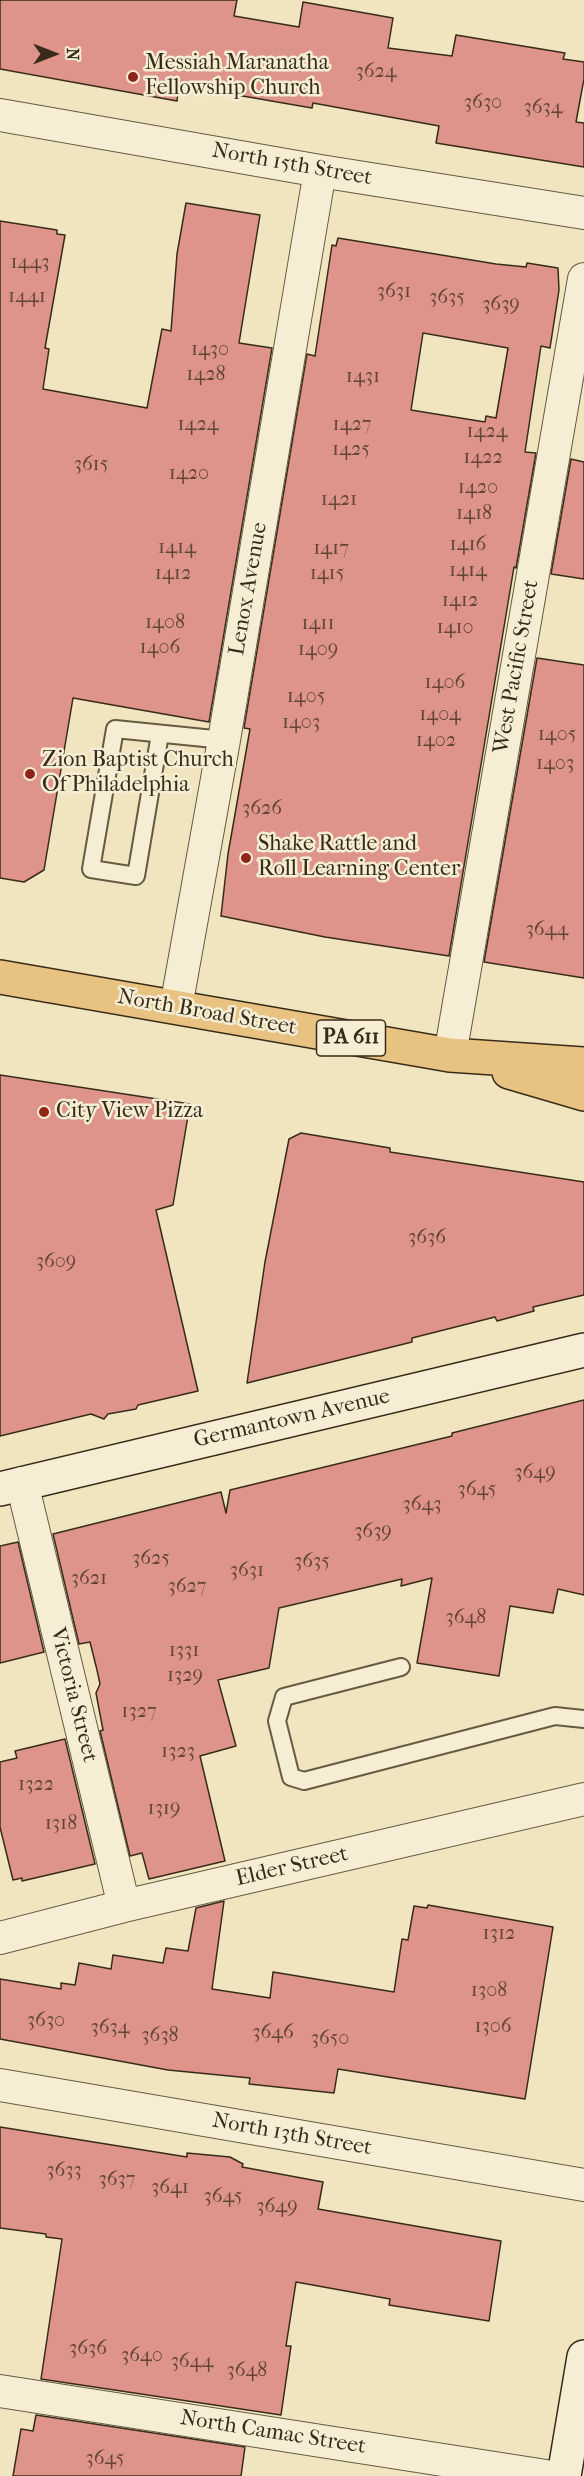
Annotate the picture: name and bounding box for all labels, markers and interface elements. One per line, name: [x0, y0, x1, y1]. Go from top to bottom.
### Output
north arrow: [24, 24, 84, 84]
text: N: [63, 48, 82, 60]
place label: Messiah Maranatha Fellowship Church: [145, 51, 329, 102]
house number: 3624: [355, 60, 397, 84]
marker: Messiah Maranatha Fellowship Church: [126, 70, 140, 84]
house number: 3630: [464, 91, 502, 115]
house number: 3634: [523, 96, 563, 120]
street label: North 15th Street: [210, 138, 374, 192]
house number: 1443: [10, 251, 50, 275]
house number: 3631: [377, 280, 411, 304]
house number: 1441: [8, 285, 46, 309]
house number: 3635: [429, 286, 465, 310]
house number: 3639: [482, 293, 520, 317]
house number: 1430: [191, 338, 229, 362]
house number: 1428: [186, 363, 226, 387]
house number: 1431: [346, 365, 380, 389]
house number: 1424: [177, 413, 219, 437]
house number: 1427: [333, 413, 371, 437]
house number: 1424: [466, 420, 508, 444]
house number: 1425: [332, 438, 370, 462]
house number: 1422: [463, 446, 503, 470]
house number: 3615: [74, 453, 108, 477]
house number: 1420: [169, 462, 209, 486]
house number: 1420: [458, 476, 498, 500]
house number: 1421: [321, 488, 357, 512]
house number: 1418: [456, 502, 492, 526]
street label: Lenox Avenue: [224, 520, 274, 658]
house number: 1416: [450, 533, 486, 557]
house number: 1414: [158, 536, 196, 560]
house number: 1417: [313, 537, 349, 561]
house number: 1414: [449, 559, 487, 583]
house number: 1412: [155, 562, 191, 586]
house number: 1415: [310, 562, 344, 586]
street label: West Pacific Street: [489, 578, 545, 756]
house number: 1412: [442, 589, 478, 613]
house number: 1408: [145, 611, 185, 635]
house number: 1411: [301, 612, 335, 636]
house number: 1410: [436, 616, 474, 640]
house number: 1406: [140, 636, 180, 660]
house number: 1409: [298, 638, 338, 662]
house number: 1406: [425, 671, 465, 695]
house number: 1405: [287, 685, 325, 709]
house number: 1404: [419, 703, 461, 727]
house number: 1403: [282, 711, 320, 735]
house number: 1405: [538, 723, 576, 747]
house number: 1402: [416, 729, 456, 753]
place label: Zion Baptist Church Of Philadelphia: [42, 748, 234, 800]
house number: 1403: [536, 752, 574, 776]
marker: Zion Baptist Church Of Philadelphia: [23, 767, 37, 781]
house number: 3626: [242, 797, 282, 821]
place label: Shake Rattle and Roll Learning Center: [258, 832, 460, 884]
marker: Shake Rattle and Roll Learning Center: [239, 851, 253, 865]
house number: 3644: [526, 918, 568, 942]
street label: North Broad Street: [115, 984, 299, 1042]
road number: PA 611: [316, 1020, 386, 1056]
place label: City View Pizza: [56, 1099, 203, 1125]
marker: City View Pizza: [37, 1105, 51, 1119]
house number: 3636: [408, 1226, 446, 1250]
house number: 3609: [36, 1250, 76, 1274]
street label: Germantown Avenue: [191, 1384, 393, 1454]
house number: 3649: [514, 1461, 556, 1485]
house number: 3645: [458, 1478, 496, 1502]
house number: 3643: [403, 1493, 441, 1517]
house number: 3639: [354, 1520, 392, 1544]
house number: 3625: [132, 1547, 170, 1571]
house number: 3635: [294, 1550, 330, 1574]
house number: 3631: [230, 1559, 264, 1583]
house number: 3621: [71, 1567, 107, 1591]
house number: 3627: [168, 1575, 206, 1599]
house number: 3648: [446, 1606, 486, 1630]
street label: Victoria Street: [44, 1625, 102, 1765]
house number: 1331: [169, 1639, 199, 1663]
house number: 1329: [167, 1664, 203, 1688]
house number: 1327: [121, 1700, 157, 1724]
house number: 1323: [161, 1740, 195, 1764]
house number: 1322: [18, 1773, 54, 1797]
house number: 1319: [148, 1797, 180, 1821]
house number: 1318: [45, 1812, 77, 1836]
street label: Elder Street: [233, 1841, 351, 1893]
house number: 1312: [483, 1922, 515, 1946]
house number: 1308: [471, 1979, 507, 2003]
house number: 3630: [27, 2009, 65, 2033]
house number: 1306: [474, 2015, 512, 2039]
house number: 3634: [90, 2016, 130, 2040]
house number: 3646: [252, 2021, 294, 2045]
house number: 3638: [141, 2024, 179, 2048]
house number: 3650: [311, 2027, 349, 2051]
street label: North 13th Street: [210, 2108, 374, 2162]
house number: 3633: [46, 2159, 82, 2183]
house number: 3637: [99, 2168, 135, 2192]
house number: 3641: [151, 2176, 189, 2200]
house number: 3645: [204, 2185, 242, 2209]
house number: 3649: [256, 2195, 298, 2219]
house number: 3636: [69, 2337, 107, 2361]
house number: 3640: [121, 2344, 163, 2368]
house number: 3644: [171, 2350, 213, 2374]
house number: 3648: [227, 2359, 267, 2383]
street label: North Camac Street: [178, 2405, 368, 2461]
house number: 3645: [86, 2447, 124, 2471]

